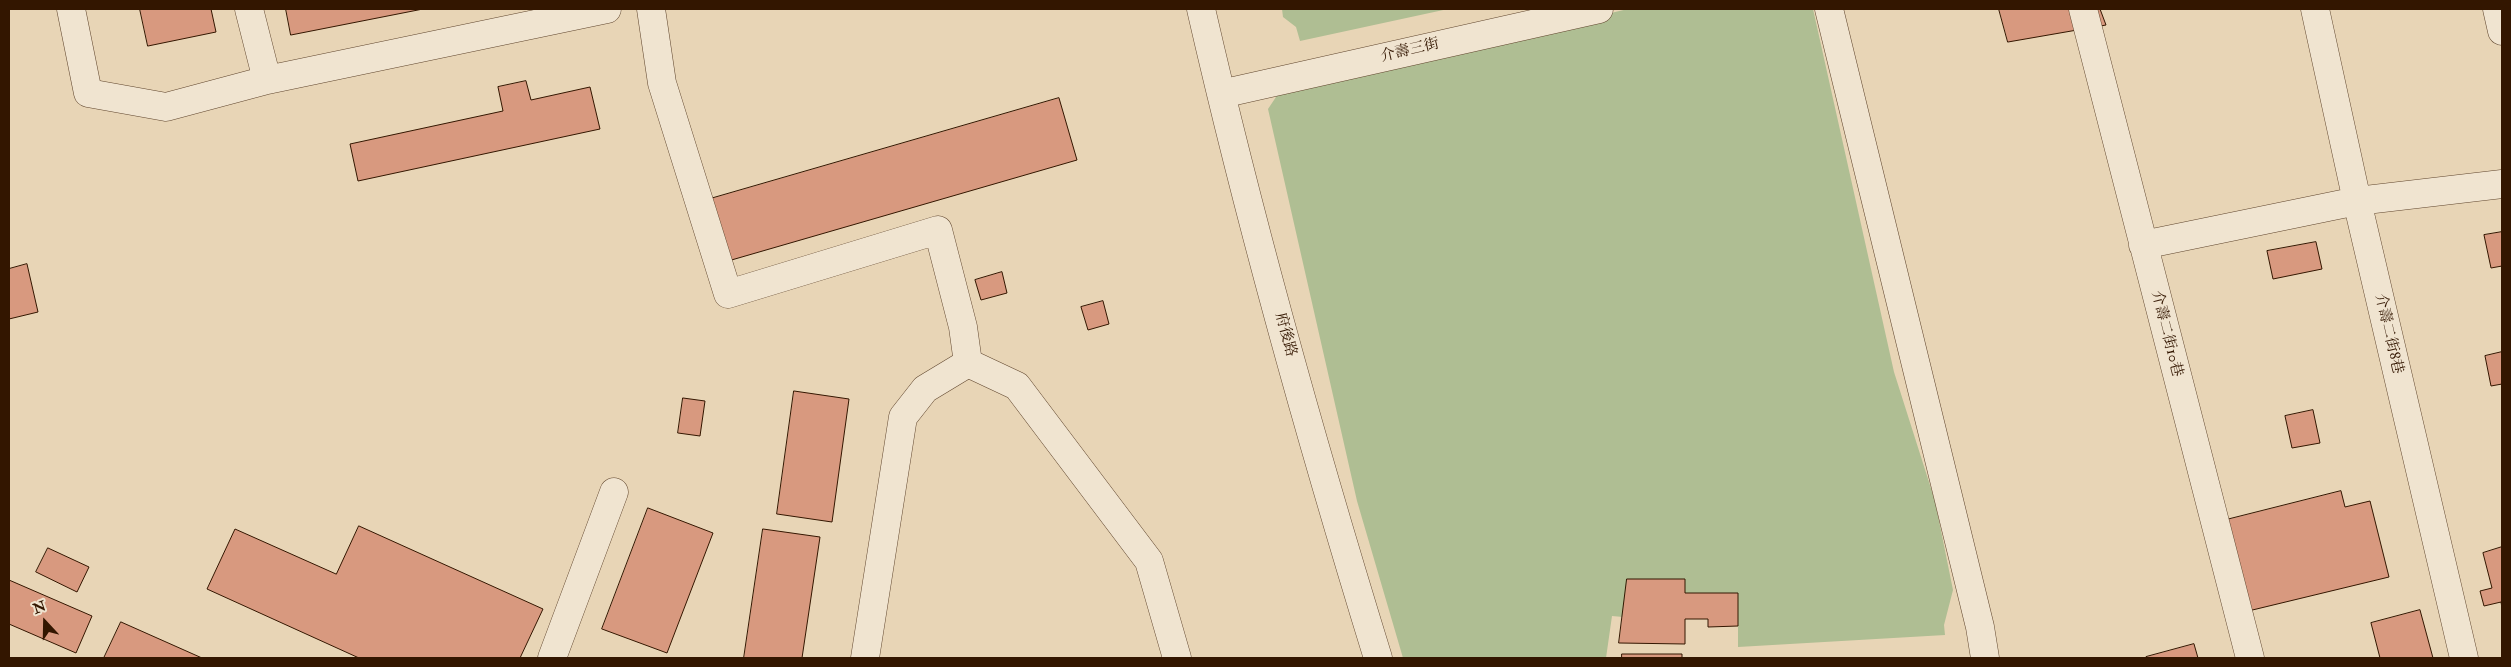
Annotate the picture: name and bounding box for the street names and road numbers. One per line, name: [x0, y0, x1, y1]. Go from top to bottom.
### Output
street label: 介壽三街: [1379, 35, 1441, 67]
street label: 介壽二街10巷: [2147, 289, 2185, 379]
street label: 介壽二街8巷: [2370, 292, 2406, 376]
street label: 府後路: [1270, 311, 1300, 359]

